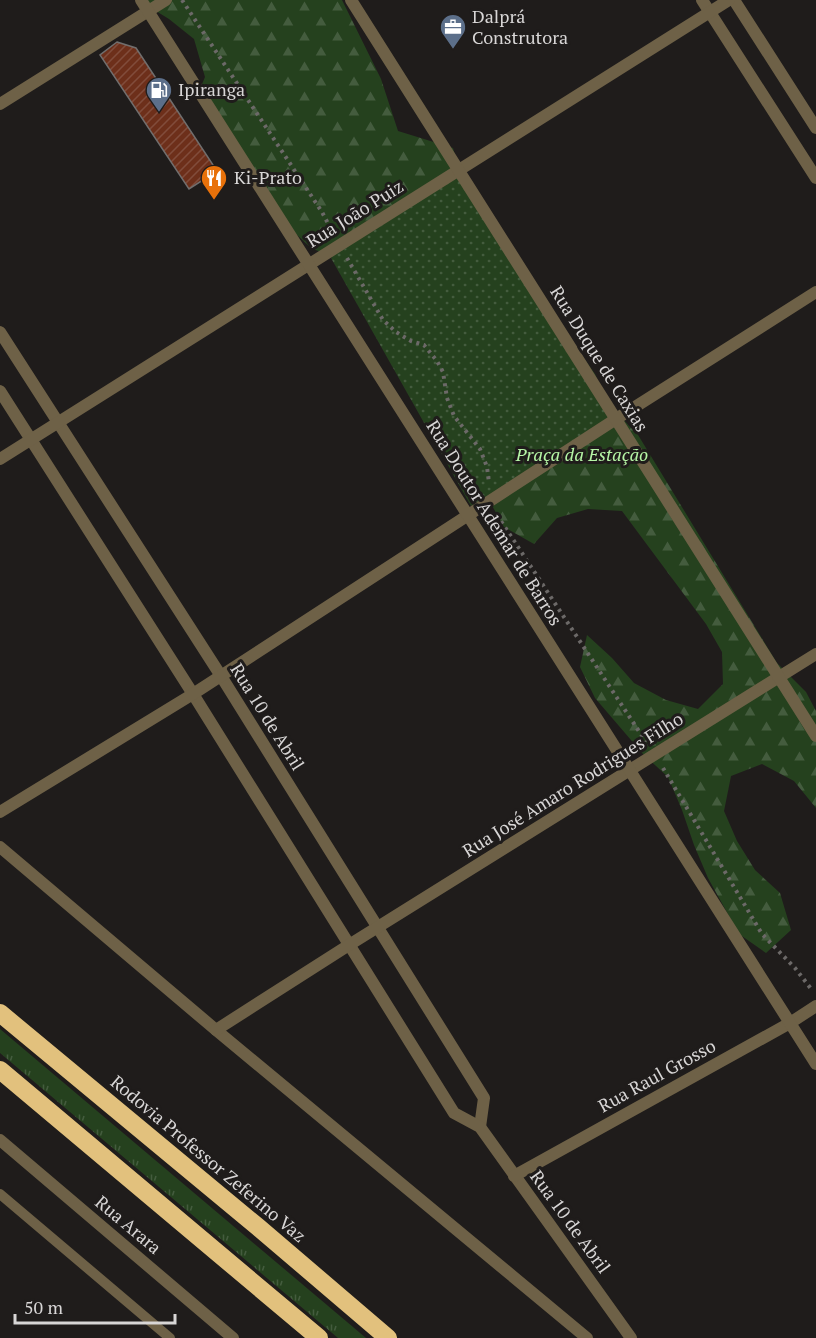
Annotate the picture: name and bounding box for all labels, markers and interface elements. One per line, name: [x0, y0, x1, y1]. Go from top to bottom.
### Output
place label: Dalprá Construtora: [472, 4, 568, 49]
office icon: Dalprá Construtora: [438, 12, 468, 50]
fuel station icon: Ipiranga: [144, 75, 174, 113]
place label: Ipiranga: [178, 77, 245, 101]
restaurant icon: Ki-Prato: [199, 163, 229, 201]
place label: Ki-Prato: [234, 165, 302, 189]
street label: Rua João Puiz: [301, 174, 407, 252]
street label: Rua Duque de Caxias: [545, 281, 654, 436]
street label: Rua Doutor Ademar de Barros: [422, 415, 568, 630]
park label: Praça da Estação: [515, 442, 648, 466]
street label: Rua 10 de Abril: [225, 658, 310, 774]
street label: Rua José Amaro Rodrigues Filho: [458, 706, 687, 862]
street label: Rua Raul Grosso: [594, 1033, 720, 1117]
street label: Rodovia Professor Zeferino Vaz: [106, 1069, 311, 1247]
street label: Rua 10 de Abril: [525, 1165, 616, 1278]
street label: Rua Arara: [91, 1190, 167, 1259]
scale bar: [15, 1287, 176, 1325]
text: 50 m: [24, 1295, 64, 1319]

